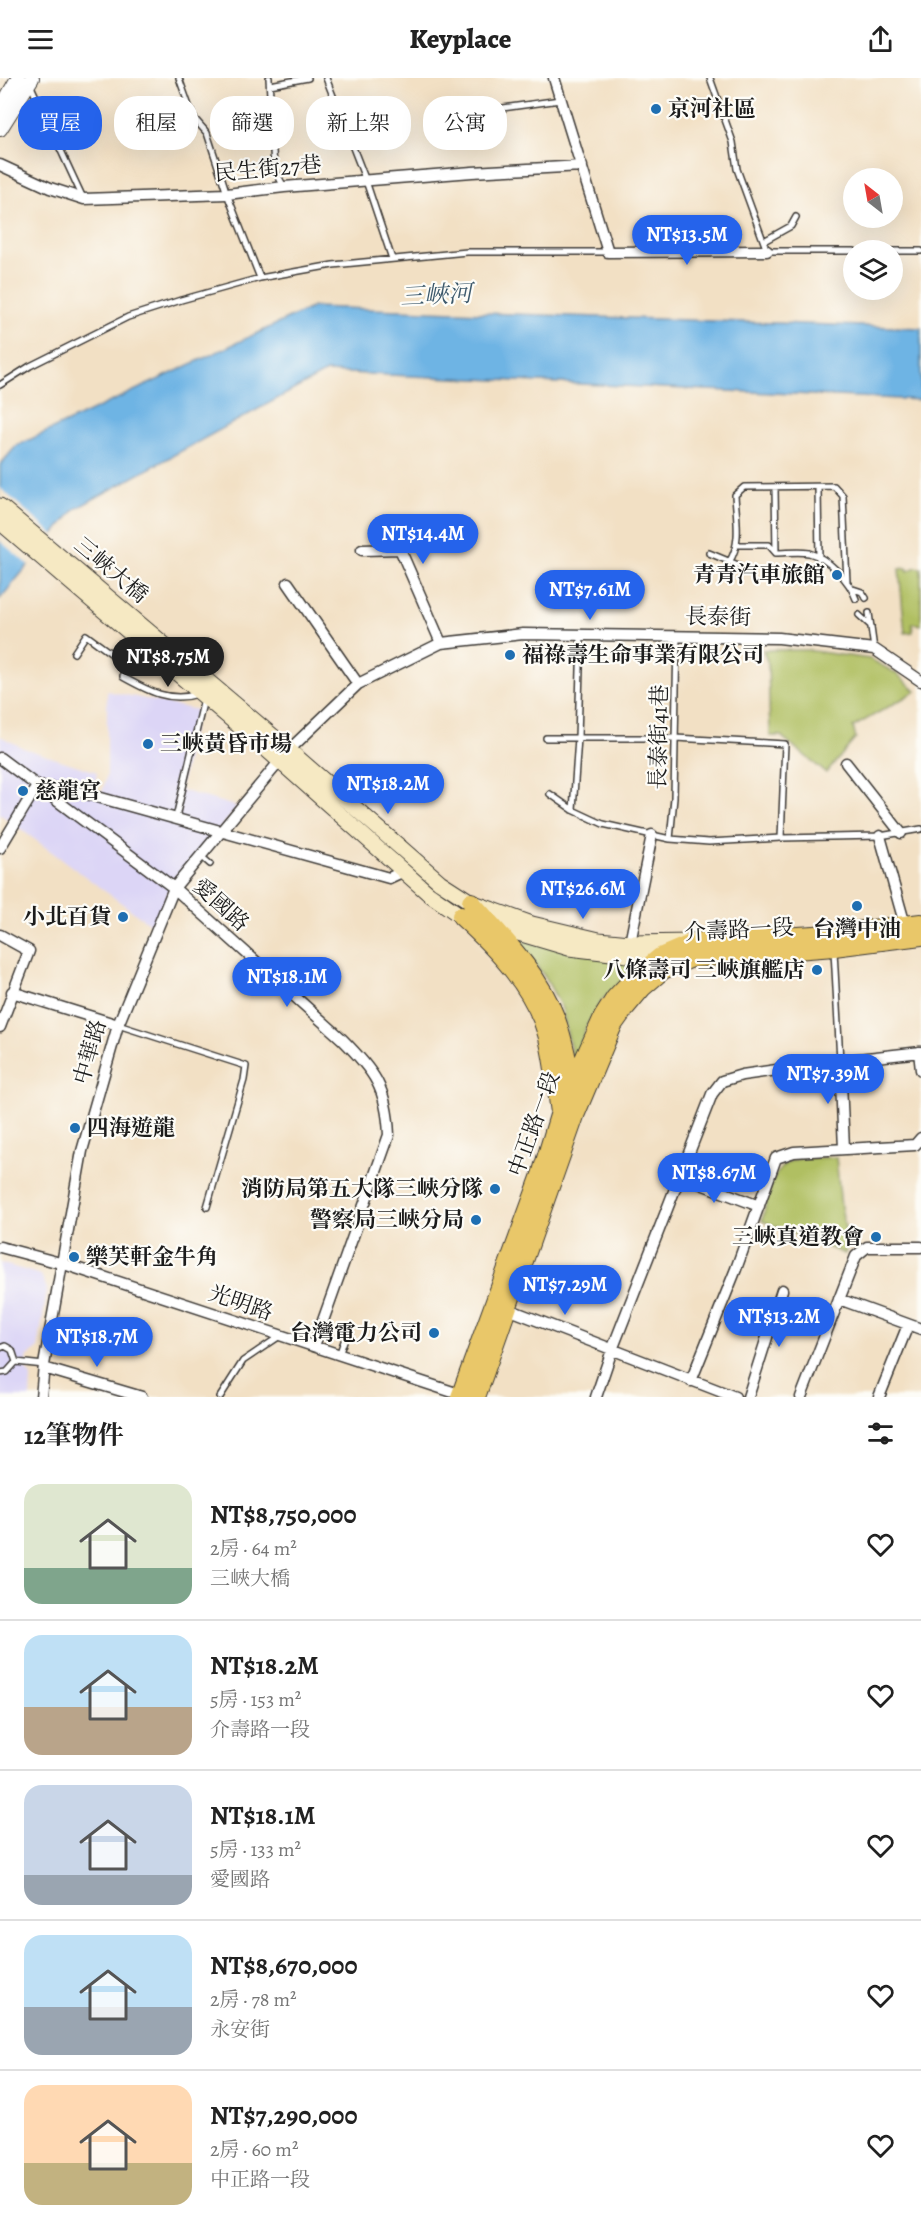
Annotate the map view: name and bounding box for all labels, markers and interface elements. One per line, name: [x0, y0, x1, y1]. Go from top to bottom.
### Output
text: Keyplace: [409, 21, 512, 57]
icon: menu: [24, 23, 57, 56]
icon: share: [864, 23, 897, 56]
place label: 京河社區: [668, 94, 756, 124]
chip: 買屋: [18, 96, 102, 150]
chip: 租屋: [114, 96, 198, 150]
chip: 篩選: [210, 96, 294, 150]
chip: 新上架: [306, 96, 411, 150]
chip: 公寓: [423, 96, 507, 150]
marker: 京河社區: [649, 102, 663, 116]
street label: 民生街27巷: [213, 149, 323, 189]
north arrow: [843, 168, 903, 228]
map controls: [843, 168, 903, 300]
pin: NT$13.5M: [625, 215, 749, 266]
text: NT$13.5M: [646, 221, 728, 248]
button: layers: [843, 240, 903, 300]
water label: 三峽河: [399, 277, 477, 313]
pin: NT$14.4M: [361, 514, 485, 565]
text: NT$14.4M: [381, 520, 465, 547]
street label: 三峽大橋: [68, 530, 154, 610]
place label: 青青汽車旅館: [693, 560, 825, 590]
marker: 青青汽車旅館: [830, 568, 844, 582]
pin: NT$7.61M: [528, 570, 652, 621]
text: NT$7.61M: [549, 576, 631, 603]
street label: 長泰街: [685, 601, 751, 633]
pin: NT$8.75M: [106, 637, 230, 688]
place label: 福祿壽生命事業有限公司: [522, 640, 764, 670]
text: NT$8.75M: [126, 643, 210, 670]
marker: 福祿壽生命事業有限公司: [503, 648, 517, 662]
street label: 長泰街41巷: [643, 684, 675, 790]
place label: 三峽黃昏市場: [160, 729, 292, 759]
marker: 三峽黃昏市場: [141, 737, 155, 751]
pin: NT$18.2M: [326, 764, 450, 815]
text: NT$18.2M: [346, 770, 430, 797]
place label: 慈龍宮: [35, 776, 101, 806]
marker: 慈龍宮: [16, 784, 30, 798]
pin: NT$26.6M: [521, 869, 645, 920]
street label: 愛國路: [186, 872, 256, 938]
text: NT$26.6M: [540, 875, 626, 902]
marker: 台灣中油: [850, 899, 864, 913]
place label: 小北百貨: [23, 902, 111, 932]
marker: 小北百貨: [116, 910, 130, 924]
street label: 介壽路一段: [683, 912, 795, 948]
place label: 台灣中油: [813, 914, 901, 944]
place label: 八條壽司 三峽旗艦店: [603, 955, 805, 985]
pin: NT$18.1M: [225, 957, 349, 1008]
text: NT$18.1M: [246, 963, 328, 990]
marker: 八條壽司 三峽旗艦店: [810, 963, 824, 977]
street label: 中華路: [66, 1016, 114, 1088]
pin: NT$7.39M: [766, 1054, 890, 1105]
text: NT$7.39M: [786, 1060, 870, 1087]
street label: 中正路一段: [501, 1067, 567, 1181]
place label: 四海遊龍: [87, 1113, 175, 1143]
marker: 四海遊龍: [68, 1121, 82, 1135]
pin: NT$8.67M: [652, 1153, 776, 1204]
text: NT$8.67M: [672, 1159, 756, 1186]
place label: 消防局第五大隊三峽分隊: [241, 1174, 483, 1204]
marker: 消防局第五大隊三峽分隊: [488, 1182, 502, 1196]
place label: 警察局三峽分局: [310, 1205, 464, 1235]
marker: 警察局三峽分局: [469, 1213, 483, 1227]
place label: 三峽真道教會: [732, 1222, 864, 1252]
marker: 三峽真道教會: [869, 1230, 883, 1244]
place label: 樂芙軒金牛角: [86, 1242, 218, 1272]
marker: 樂芙軒金牛角: [67, 1250, 81, 1264]
pin: NT$7.29M: [503, 1265, 627, 1316]
text: NT$7.29M: [523, 1271, 607, 1298]
street label: 光明路: [205, 1278, 277, 1328]
pin: NT$13.2M: [717, 1297, 841, 1348]
text: NT$13.2M: [738, 1303, 820, 1330]
pin: NT$18.7M: [35, 1317, 159, 1368]
place label: 台灣電力公司: [290, 1318, 422, 1348]
text: NT$18.7M: [56, 1323, 138, 1350]
marker: 台灣電力公司: [427, 1326, 441, 1340]
icon: filters: [864, 1417, 897, 1450]
text: 12筆物件: [24, 1418, 124, 1453]
text: NT$8,750,000: [210, 1497, 357, 1532]
icon: home: [72, 1508, 144, 1580]
icon: heart: [864, 1528, 897, 1561]
text: 2房 · 64 m²: [210, 1535, 297, 1562]
text: 三峽大橋: [210, 1565, 290, 1592]
text: NT$18.2M: [210, 1648, 319, 1683]
icon: home: [72, 1659, 144, 1731]
icon: heart: [864, 1679, 897, 1712]
text: 5房 · 153 m²: [210, 1686, 301, 1713]
text: 介壽路一段: [210, 1716, 310, 1743]
text: NT$18.1M: [210, 1798, 316, 1833]
icon: home: [72, 1809, 144, 1881]
icon: heart: [864, 1829, 897, 1862]
text: 5房 · 133 m²: [210, 1836, 301, 1863]
text: 愛國路: [210, 1866, 270, 1893]
text: NT$8,670,000: [210, 1948, 358, 1983]
icon: home: [72, 1959, 144, 2031]
icon: heart: [864, 1979, 897, 2012]
text: 2房 · 78 m²: [210, 1986, 297, 2013]
text: 永安街: [210, 2016, 270, 2043]
text: NT$7,290,000: [210, 2098, 358, 2133]
icon: home: [72, 2109, 144, 2181]
icon: heart: [864, 2129, 897, 2162]
text: 2房 · 60 m²: [210, 2136, 298, 2163]
text: 中正路一段: [210, 2166, 310, 2193]

